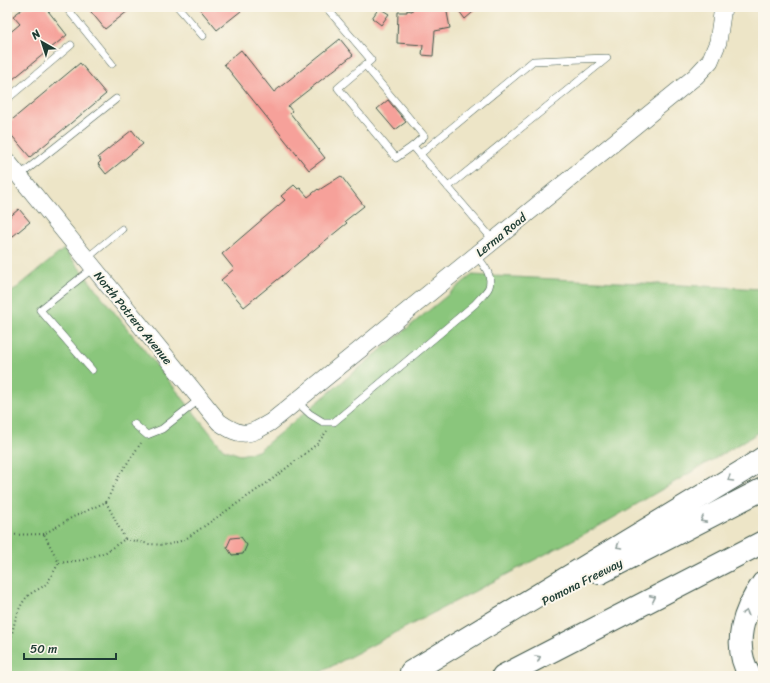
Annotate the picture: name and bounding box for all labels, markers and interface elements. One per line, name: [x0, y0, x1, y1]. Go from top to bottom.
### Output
north arrow: [22, 22, 62, 62]
text: N: [26, 25, 45, 45]
street label: Lerma Road: [471, 207, 532, 263]
street label: North Potrero Avenue: [88, 266, 178, 370]
one-way arrow: [727, 474, 734, 482]
one-way arrow: [700, 515, 707, 522]
one-way arrow: [616, 541, 623, 549]
street label: Pomona Freeway: [538, 552, 627, 612]
one-way arrow: [649, 596, 656, 603]
one-way arrow: [741, 610, 750, 617]
scale bar: [24, 635, 116, 661]
text: 50 m: [30, 638, 57, 660]
one-way arrow: [534, 655, 541, 663]

